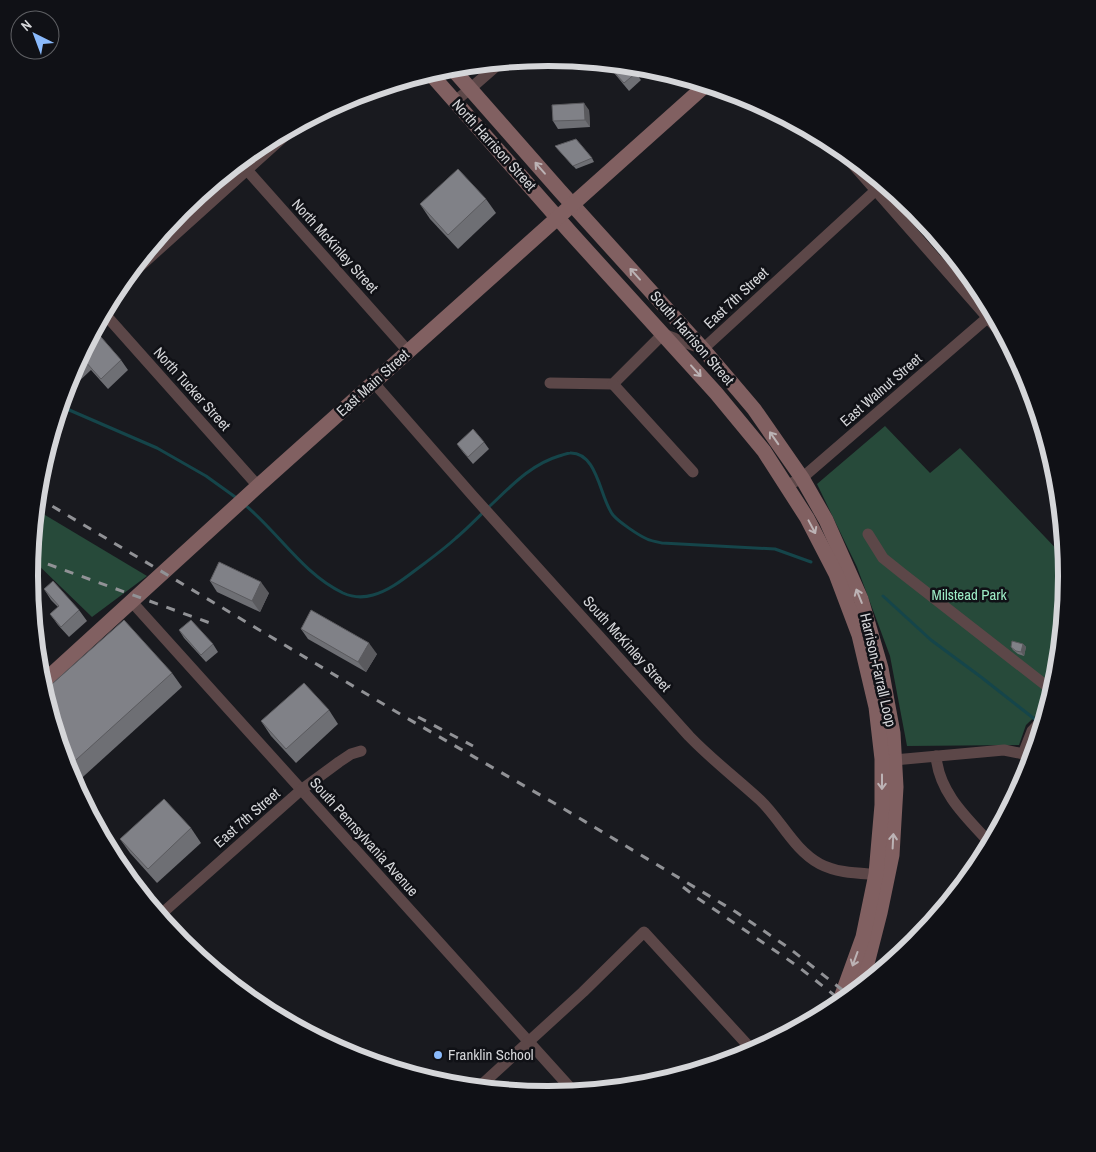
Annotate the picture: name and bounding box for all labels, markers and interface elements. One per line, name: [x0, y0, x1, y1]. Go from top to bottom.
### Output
north arrow: [10, 10, 60, 60]
text: N: [17, 16, 35, 35]
street label: North Harrison Street: [447, 94, 542, 196]
one-way arrow: [534, 162, 545, 175]
street label: North McKinley Street: [287, 194, 384, 298]
street label: East 7th Street: [699, 262, 773, 333]
one-way arrow: [629, 268, 641, 281]
street label: South Harrison Street: [645, 286, 740, 390]
street label: North Tucker Street: [149, 342, 236, 436]
street label: East Main Street: [332, 344, 414, 421]
street label: East Walnut Street: [835, 348, 927, 431]
one-way arrow: [690, 364, 702, 377]
one-way arrow: [769, 431, 779, 445]
one-way arrow: [808, 519, 817, 534]
park label: Milstead Park: [931, 584, 1007, 605]
one-way arrow: [854, 589, 863, 604]
street label: South McKinley Street: [579, 591, 677, 697]
street label: Harrison-Farrall Loop: [855, 611, 902, 729]
street label: South Pennsylvania Avenue: [305, 773, 424, 901]
one-way arrow: [877, 774, 887, 790]
street label: East 7th Street: [209, 783, 285, 852]
one-way arrow: [888, 834, 897, 850]
one-way arrow: [850, 951, 859, 966]
place label: Franklin School: [448, 1044, 533, 1065]
marker: Franklin School: [432, 1049, 444, 1061]

